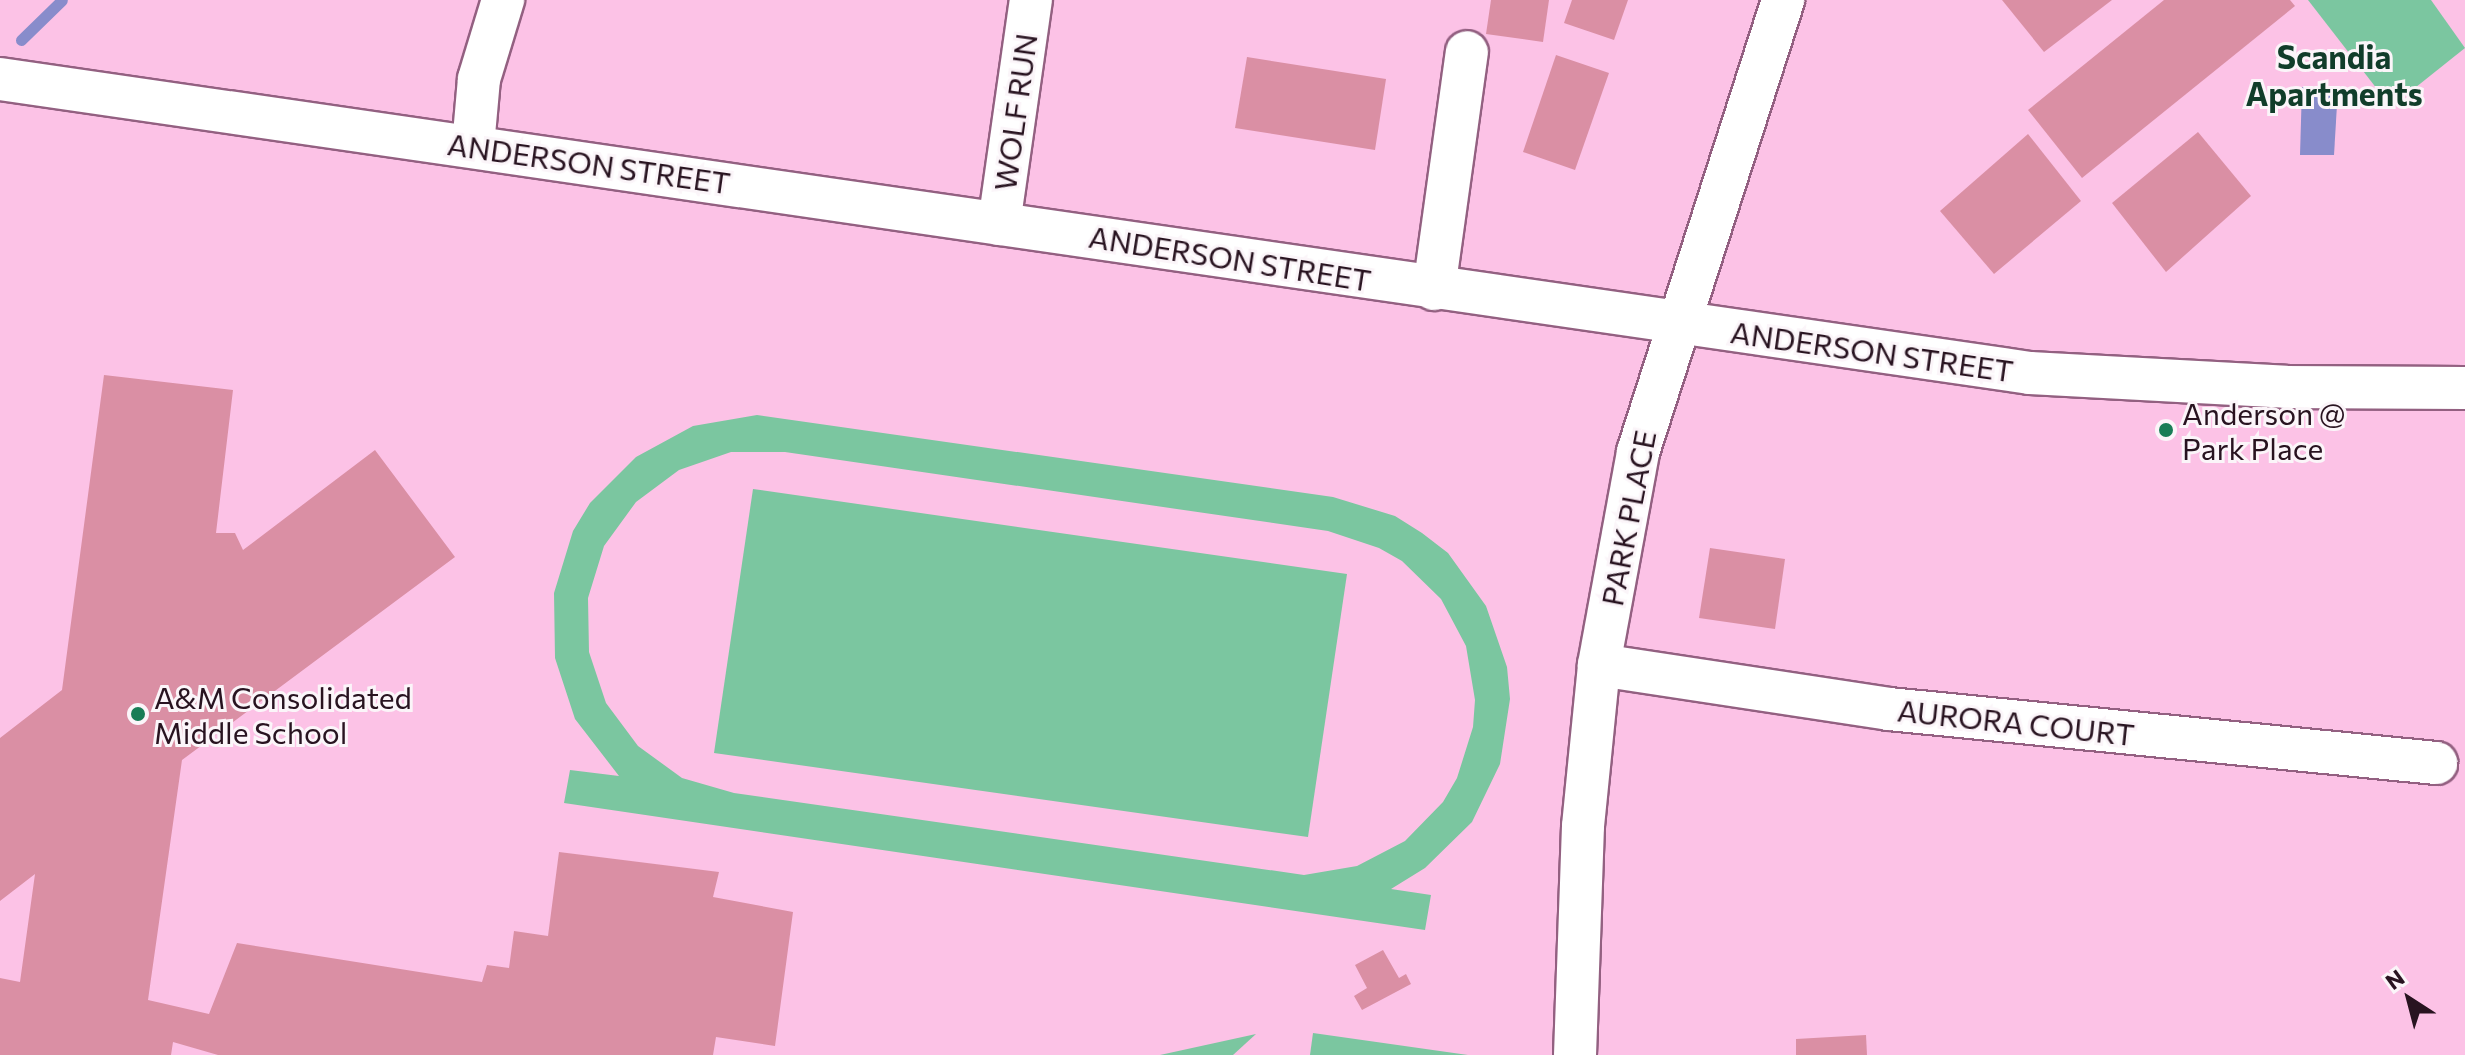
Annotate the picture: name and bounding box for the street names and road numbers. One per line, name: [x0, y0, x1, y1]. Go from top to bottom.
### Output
street label: WOLF RUN: [986, 31, 1044, 193]
street label: ANDERSON STREET: [445, 125, 733, 201]
street label: ANDERSON STREET: [1086, 218, 1374, 298]
street label: ANDERSON STREET: [1728, 313, 2016, 389]
street label: PARK PLACE: [1593, 427, 1663, 609]
street label: AURORA COURT: [1896, 692, 2136, 752]

